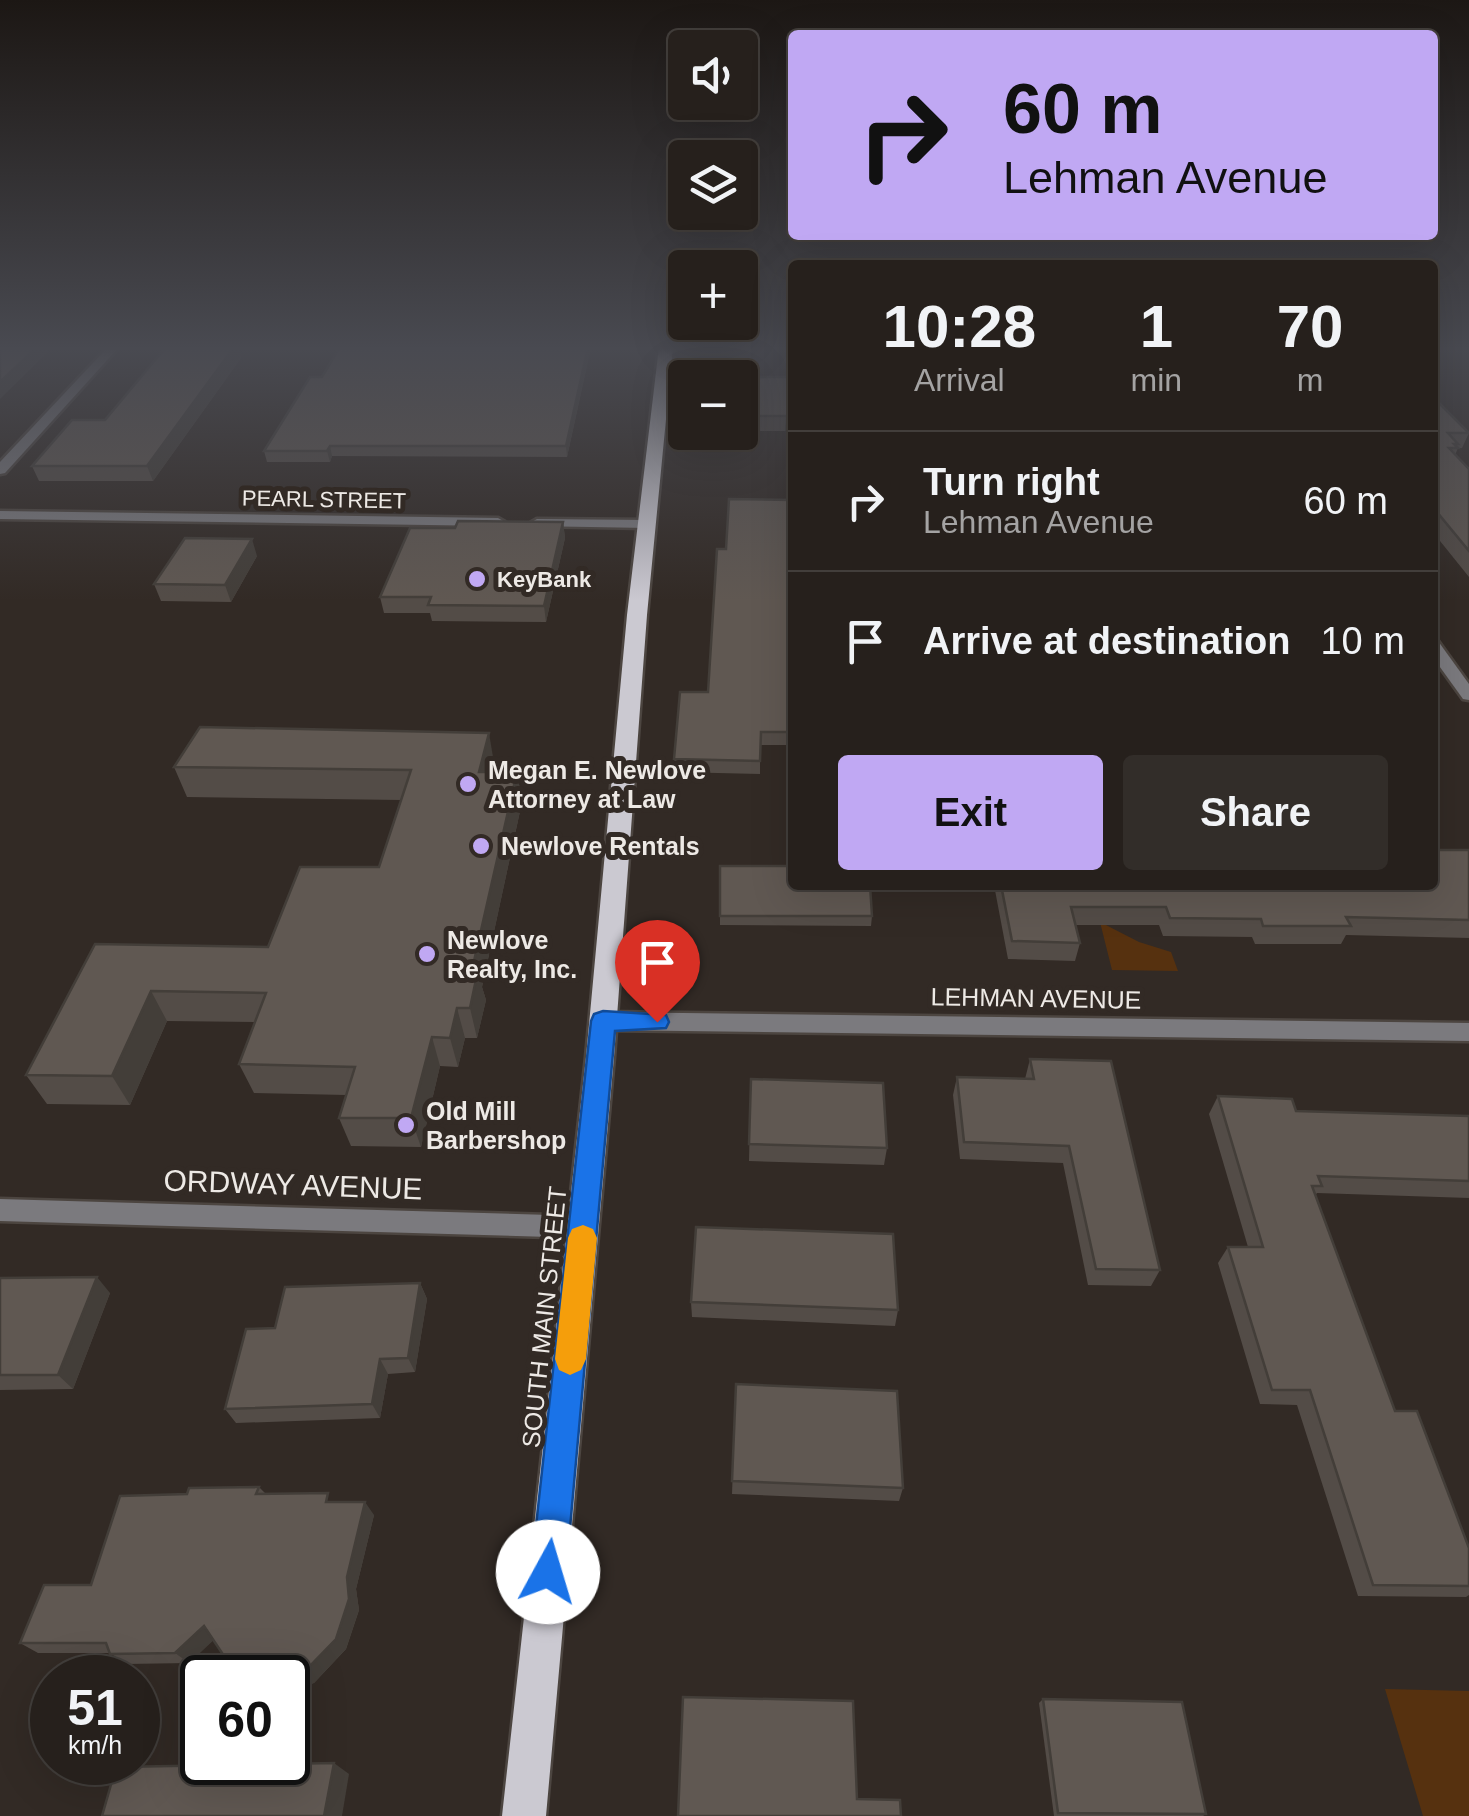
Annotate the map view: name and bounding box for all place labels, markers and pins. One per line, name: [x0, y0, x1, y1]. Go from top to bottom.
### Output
place label: KeyBank: [497, 567, 592, 592]
marker: KeyBank: [466, 568, 488, 590]
place label: Megan E. Newlove Attorney at Law: [488, 756, 706, 813]
marker: Megan E. Newlove Attorney at Law: [457, 773, 479, 795]
place label: Newlove Rentals: [501, 832, 700, 860]
marker: Newlove Rentals: [470, 835, 492, 857]
pin: [615, 920, 700, 1023]
place label: Newlove Realty, Inc.: [447, 926, 577, 983]
marker: Newlove Realty, Inc.: [416, 943, 438, 965]
place label: Old Mill Barbershop: [426, 1097, 566, 1154]
marker: Old Mill Barbershop: [395, 1114, 417, 1136]

